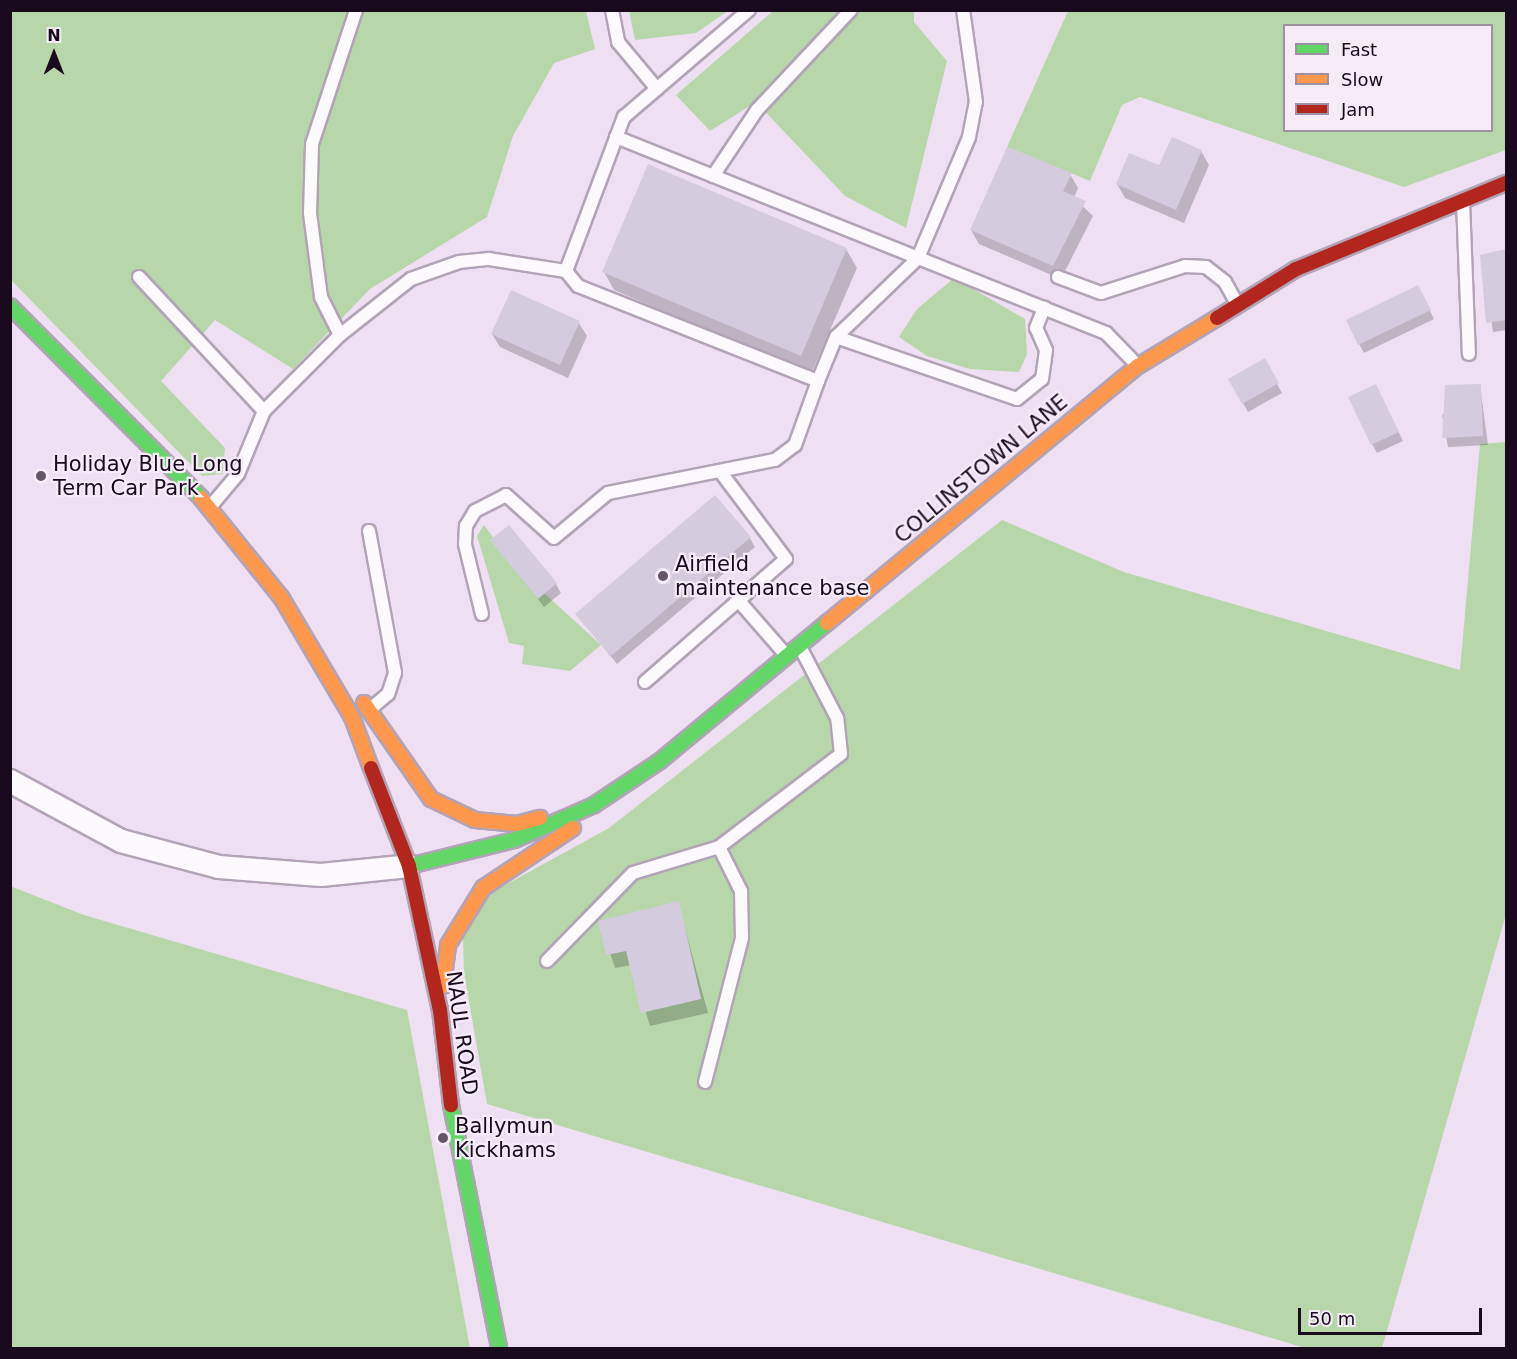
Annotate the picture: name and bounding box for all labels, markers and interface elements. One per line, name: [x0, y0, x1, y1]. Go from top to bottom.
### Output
north arrow: [24, 24, 84, 84]
legend: [1283, 24, 1493, 132]
text: N: [47, 26, 61, 45]
text: Fast: [1341, 39, 1377, 60]
text: Slow: [1341, 69, 1383, 90]
text: Jam: [1341, 99, 1375, 120]
street label: COLLINSTOWN LANE: [889, 389, 1073, 549]
place label: Holiday Blue Long Term Car Park: [53, 451, 243, 501]
marker: Holiday Blue Long Term Car Park: [34, 469, 48, 483]
place label: Airfield maintenance base: [675, 551, 869, 601]
marker: Airfield maintenance base: [656, 569, 670, 583]
street label: NAUL ROAD: [441, 969, 483, 1097]
place label: Ballymun Kickhams: [455, 1113, 556, 1163]
marker: Ballymun Kickhams: [436, 1131, 450, 1145]
scale bar: [1301, 1296, 1486, 1334]
text: 50 m: [1309, 1308, 1355, 1329]

